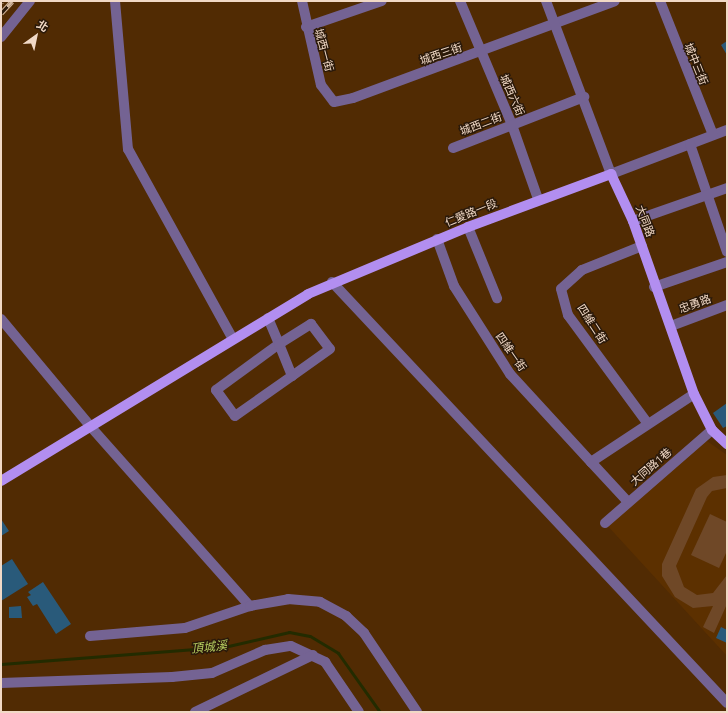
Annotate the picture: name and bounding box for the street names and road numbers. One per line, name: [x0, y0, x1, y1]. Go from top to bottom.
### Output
street label: 城西一街: [312, 27, 336, 73]
street label: 城西三街: [418, 41, 464, 67]
street label: 城中三街: [682, 41, 710, 87]
street label: 城西六街: [497, 72, 527, 118]
street label: 城西二街: [458, 110, 504, 138]
street label: 仁愛路一段: [443, 197, 499, 229]
street label: 大同路: [633, 203, 657, 239]
street label: 忠勇路: [677, 292, 713, 316]
street label: 四維二街: [574, 302, 610, 346]
street label: 四維一街: [493, 330, 529, 374]
street label: 大同路1巷: [628, 446, 674, 488]

